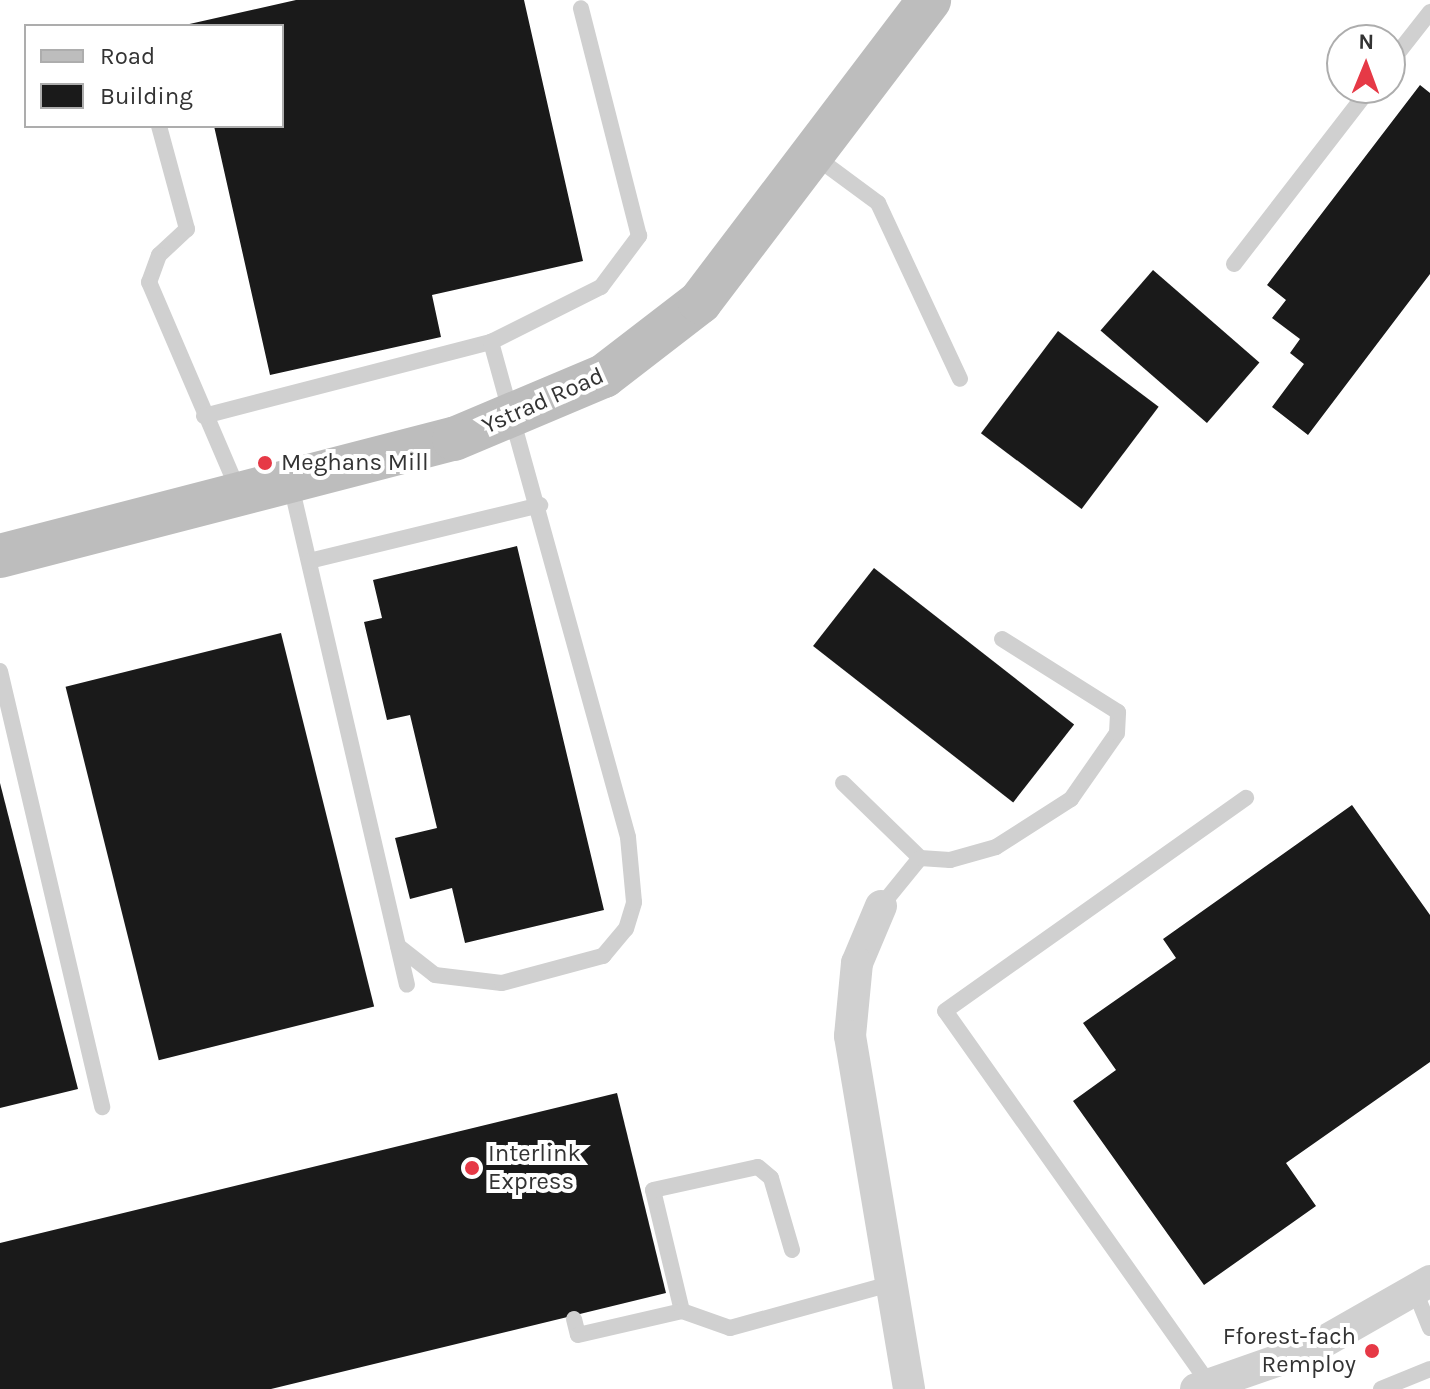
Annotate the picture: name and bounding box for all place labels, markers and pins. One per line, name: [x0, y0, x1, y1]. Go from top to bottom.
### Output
place label: Meghans Mill: [281, 449, 429, 477]
marker: Meghans Mill: [256, 454, 274, 472]
place label: Interlink Express: [488, 1140, 581, 1196]
marker: Interlink Express: [463, 1159, 481, 1177]
place label: Fforest-fach Remploy: [1223, 1323, 1356, 1379]
marker: Fforest-fach Remploy: [1363, 1342, 1381, 1360]

